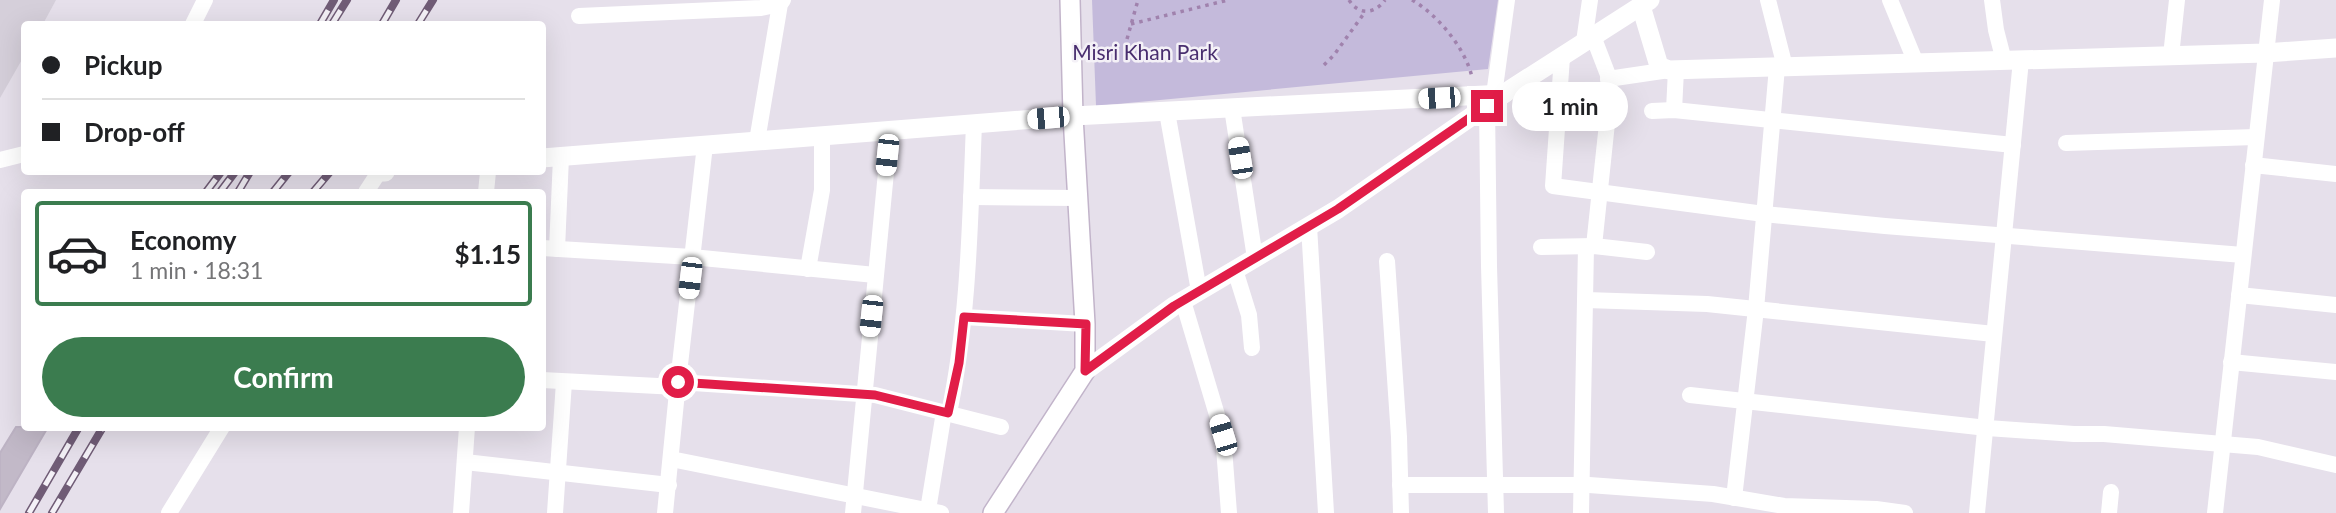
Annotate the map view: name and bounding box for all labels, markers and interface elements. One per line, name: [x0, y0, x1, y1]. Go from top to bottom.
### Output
park label: Misri Khan Park: [1072, 39, 1218, 64]
text: Pickup: [84, 49, 163, 81]
callout: 1 min: [1512, 82, 1627, 130]
car: [1418, 86, 1461, 110]
route end: [1471, 90, 1503, 122]
text: 1 min: [1541, 92, 1599, 120]
car: [1027, 106, 1070, 130]
text: Drop-off: [84, 116, 185, 148]
car: [875, 133, 900, 177]
car: [1227, 136, 1254, 180]
icon: car: [46, 222, 109, 285]
text: Economy: [130, 224, 236, 256]
text: $1.15: [455, 238, 521, 270]
text: 1 min · 18:31: [130, 256, 263, 284]
car: [678, 256, 703, 300]
car: [859, 294, 884, 338]
button: Confirm: [42, 337, 525, 417]
route start: [662, 366, 694, 398]
car: [1207, 412, 1240, 458]

